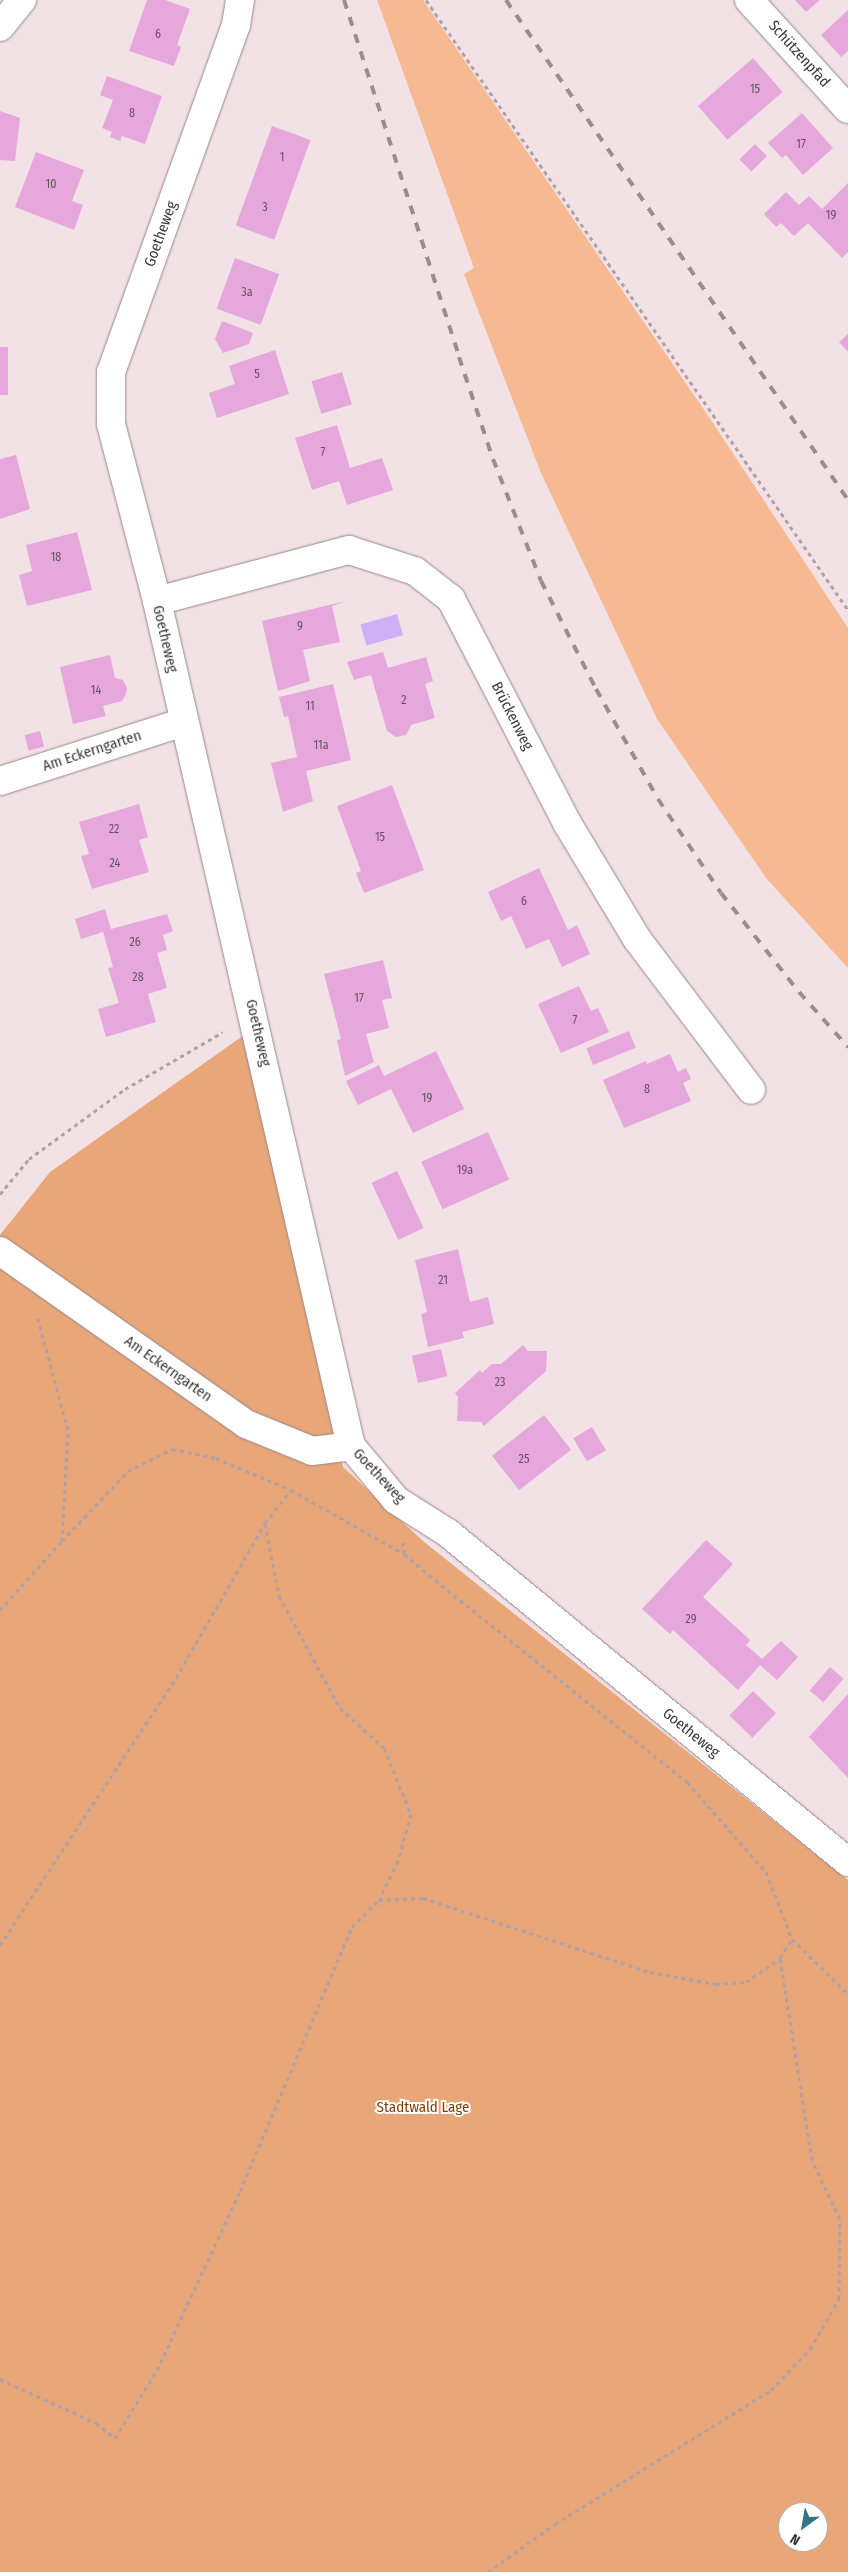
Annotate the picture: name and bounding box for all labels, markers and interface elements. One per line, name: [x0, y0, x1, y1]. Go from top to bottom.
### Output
street label: Schützenpfad: [764, 17, 834, 91]
house number: 6: [155, 28, 161, 42]
house number: 15: [750, 83, 760, 97]
house number: 8: [129, 107, 135, 121]
house number: 17: [796, 138, 806, 152]
house number: 1: [280, 151, 284, 165]
house number: 10: [46, 178, 56, 192]
street label: Goetheweg: [141, 199, 181, 269]
house number: 3: [262, 201, 268, 215]
house number: 19: [826, 209, 836, 223]
house number: 3a: [241, 286, 253, 300]
house number: 5: [254, 368, 260, 382]
house number: 7: [321, 446, 325, 460]
house number: 18: [51, 551, 61, 565]
street label: Goetheweg: [149, 604, 181, 674]
house number: 9: [297, 620, 303, 634]
street label: Brückenweg: [487, 679, 537, 753]
house number: 14: [91, 684, 101, 698]
house number: 2: [401, 694, 407, 708]
house number: 11: [305, 700, 315, 714]
street label: Am Eckerngarten: [40, 727, 144, 775]
house number: 11a: [313, 739, 329, 753]
house number: 22: [109, 823, 119, 837]
house number: 15: [375, 831, 385, 845]
house number: 24: [110, 857, 120, 871]
house number: 6: [521, 895, 527, 909]
house number: 26: [129, 936, 141, 950]
house number: 28: [132, 971, 144, 985]
house number: 17: [354, 992, 364, 1006]
street label: Goetheweg: [242, 998, 274, 1068]
house number: 7: [573, 1014, 577, 1028]
house number: 8: [644, 1083, 650, 1097]
house number: 19: [422, 1092, 432, 1106]
house number: 19a: [457, 1164, 473, 1178]
house number: 21: [438, 1274, 448, 1288]
street label: Am Eckerngarten: [121, 1332, 215, 1406]
house number: 23: [495, 1376, 505, 1390]
street label: Goetheweg: [349, 1445, 409, 1507]
house number: 25: [519, 1453, 529, 1467]
house number: 29: [685, 1613, 697, 1627]
street label: Goetheweg: [659, 1704, 723, 1762]
park label: Stadtwald Lage: [377, 2099, 469, 2117]
north arrow: [778, 2502, 828, 2552]
text: N: [787, 2530, 803, 2549]

